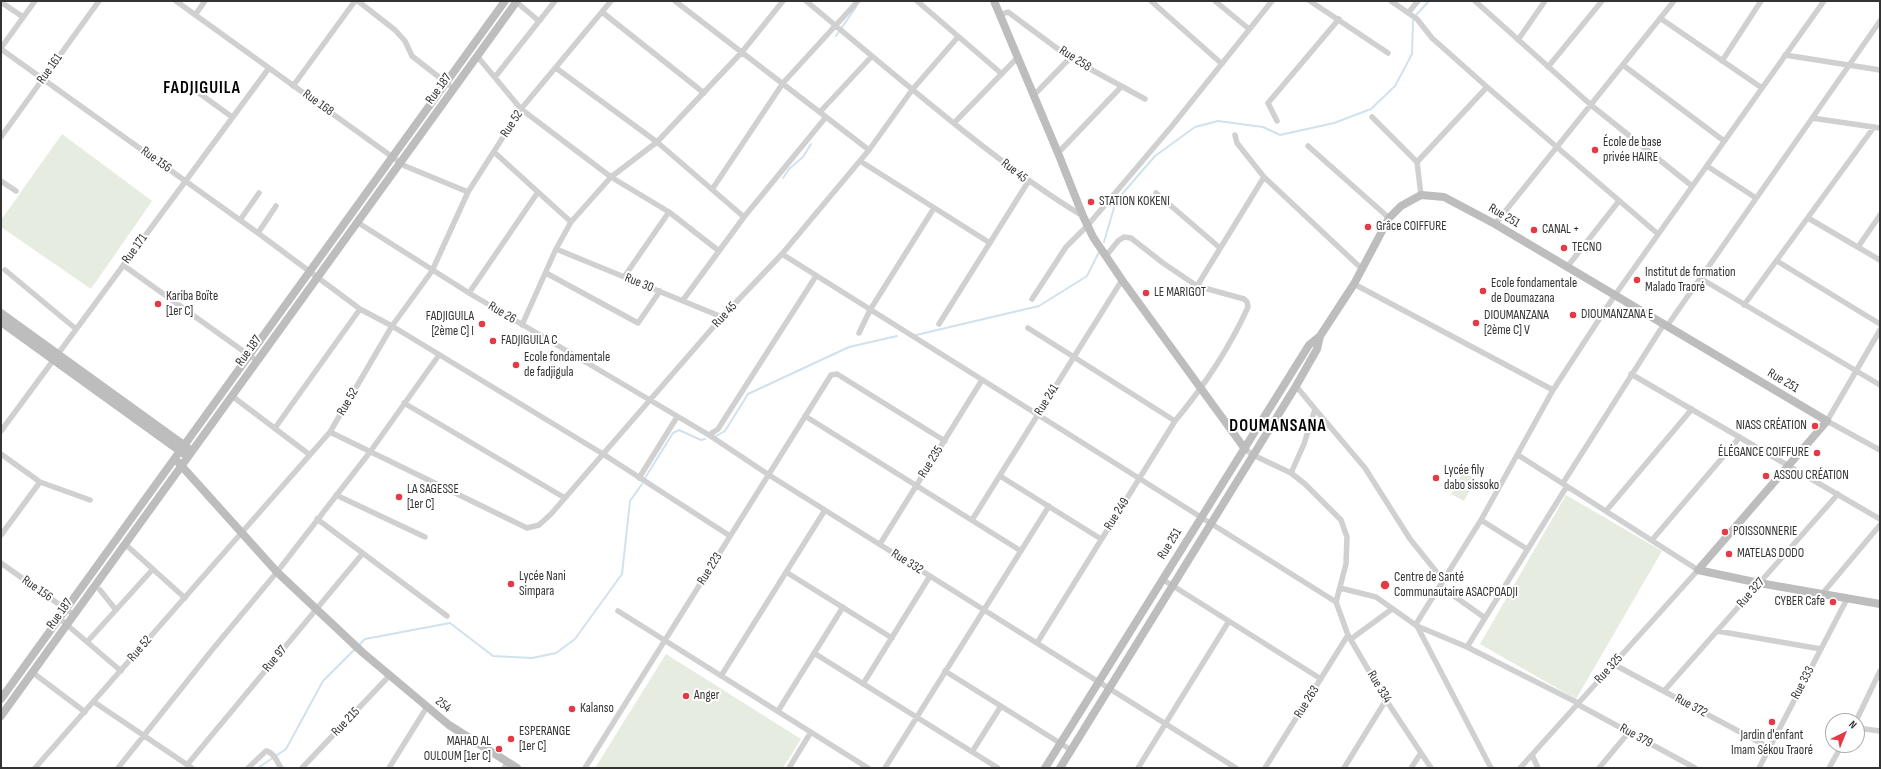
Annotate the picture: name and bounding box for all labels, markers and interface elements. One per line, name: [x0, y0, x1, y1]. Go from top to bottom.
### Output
street label: Rue 258: [1056, 43, 1094, 75]
street label: Rue 161: [34, 51, 66, 87]
street label: Rue 187: [423, 71, 455, 107]
district label: FADJIGUILA: [163, 79, 241, 99]
street label: Rue 168: [299, 87, 337, 119]
street label: Rue 52: [497, 107, 527, 141]
place label: École de base privée HAIRE: [1603, 135, 1662, 166]
street label: Rue 156: [138, 144, 174, 176]
marker: École de base privée HAIRE: [1590, 145, 1600, 155]
street label: Rue 45: [998, 156, 1030, 186]
place label: STATION KOKENI: [1099, 194, 1170, 210]
marker: STATION KOKENI: [1086, 197, 1096, 207]
street label: Rue 251: [1485, 201, 1523, 231]
place label: Grâce COIFFURE: [1376, 219, 1447, 235]
marker: Grâce COIFFURE: [1363, 222, 1373, 232]
place label: CANAL +: [1542, 222, 1579, 238]
marker: CANAL +: [1529, 225, 1539, 235]
street label: Rue 171: [119, 231, 151, 267]
place label: TECNO: [1572, 240, 1602, 256]
marker: TECNO: [1559, 243, 1569, 253]
place label: Institut de formation Malado Traoré: [1645, 265, 1736, 296]
street label: Rue 30: [622, 270, 656, 296]
marker: Institut de formation Malado Traoré: [1632, 275, 1642, 285]
place label: Ecole fondamentale de Doumazana: [1491, 276, 1577, 307]
place label: LE MARIGOT: [1154, 285, 1206, 301]
marker: Ecole fondamentale de Doumazana: [1478, 286, 1488, 296]
marker: LE MARIGOT: [1141, 288, 1151, 298]
place label: Kariba Boïte [1er C]: [166, 289, 218, 320]
marker: Kariba Boïte [1er C]: [153, 299, 163, 309]
street label: Rue 26: [485, 299, 519, 327]
street label: Rue 45: [709, 299, 741, 331]
place label: DIOUMANZANA E: [1581, 307, 1653, 323]
place label: DIOUMANZANA [2ème C] V: [1484, 308, 1549, 339]
place label: FADJIGUILA [2ème C] I: [426, 309, 474, 340]
marker: DIOUMANZANA E: [1568, 310, 1578, 320]
marker: DIOUMANZANA [2ème C] V: [1471, 318, 1481, 328]
marker: FADJIGUILA [2ème C] I: [477, 319, 487, 329]
street label: Rue 187: [233, 333, 265, 369]
place label: FADJIGUILA C: [501, 333, 558, 349]
marker: FADJIGUILA C: [488, 336, 498, 346]
place label: Ecole fondamentale de fadjigula: [524, 350, 610, 381]
marker: Ecole fondamentale de fadjigula: [511, 360, 521, 370]
street label: Rue 251: [1764, 366, 1802, 396]
street label: Rue 241: [1031, 381, 1063, 419]
street label: Rue 52: [334, 385, 362, 419]
district label: DOUMANSANA: [1229, 417, 1327, 437]
place label: NIASS CRÉATION: [1736, 418, 1807, 434]
marker: NIASS CRÉATION: [1810, 421, 1820, 431]
street label: Rue 235: [915, 443, 947, 481]
place label: ÉLÉGANCE COIFFURE: [1718, 445, 1809, 461]
marker: ÉLÉGANCE COIFFURE: [1812, 448, 1822, 458]
place label: Lycée fily dabo sissoko: [1444, 463, 1499, 494]
place label: ASSOU CRÉATION: [1774, 468, 1849, 484]
marker: ASSOU CRÉATION: [1761, 471, 1771, 481]
marker: Lycée fily dabo sissoko: [1431, 473, 1441, 483]
place label: LA SAGESSE [1er C]: [407, 482, 459, 513]
marker: LA SAGESSE [1er C]: [394, 492, 404, 502]
street label: Rue 249: [1101, 495, 1133, 533]
place label: POISSONNERIE: [1733, 524, 1797, 540]
street label: Rue 251: [1154, 526, 1186, 562]
marker: POISSONNERIE: [1720, 527, 1730, 537]
street label: Rue 332: [888, 546, 926, 578]
place label: MATELAS DODO: [1737, 546, 1804, 562]
marker: MATELAS DODO: [1724, 549, 1734, 559]
street label: Rue 223: [694, 550, 726, 588]
place label: Lycée Nani Simpara: [519, 569, 566, 600]
place label: Centre de Santé Communautaire ASACPOADJI: [1394, 570, 1518, 601]
street label: Rue 156: [19, 573, 55, 605]
street label: Rue 327: [1734, 575, 1768, 611]
marker: Lycée Nani Simpara: [506, 579, 516, 589]
marker: Centre de Santé Communautaire ASACPOADJI: [1379, 579, 1391, 591]
place label: CYBER Cafe: [1774, 594, 1825, 610]
street label: Rue 187: [44, 596, 76, 632]
marker: CYBER Cafe: [1828, 597, 1838, 607]
street label: Rue 52: [125, 633, 155, 665]
street label: Rue 97: [259, 643, 291, 675]
street label: Rue 325: [1592, 651, 1626, 687]
street label: Rue 333: [1788, 664, 1818, 702]
street label: Rue 334: [1363, 668, 1395, 706]
street label: Rue 263: [1291, 683, 1323, 721]
place label: Anger: [694, 688, 719, 704]
marker: Anger: [681, 691, 691, 701]
street label: Rue 372: [1672, 691, 1710, 721]
street label: 254: [432, 694, 454, 716]
place label: Kalanso: [580, 701, 614, 717]
street label: Rue 215: [329, 704, 363, 740]
marker: Kalanso: [567, 704, 577, 714]
north arrow: [1825, 713, 1865, 753]
marker: Jardin d'enfant Imam Sékou Traoré: [1767, 717, 1777, 727]
text: N: [1846, 718, 1859, 731]
street label: Rue 379: [1617, 721, 1655, 751]
place label: ESPERANGE [1er C]: [519, 724, 571, 755]
place label: Jardin d'enfant Imam Sékou Traoré: [1731, 728, 1813, 759]
place label: MAHAD AL OULOUM [1er C]: [424, 734, 491, 765]
marker: ESPERANGE [1er C]: [506, 734, 516, 744]
marker: MAHAD AL OULOUM [1er C]: [494, 744, 504, 754]

